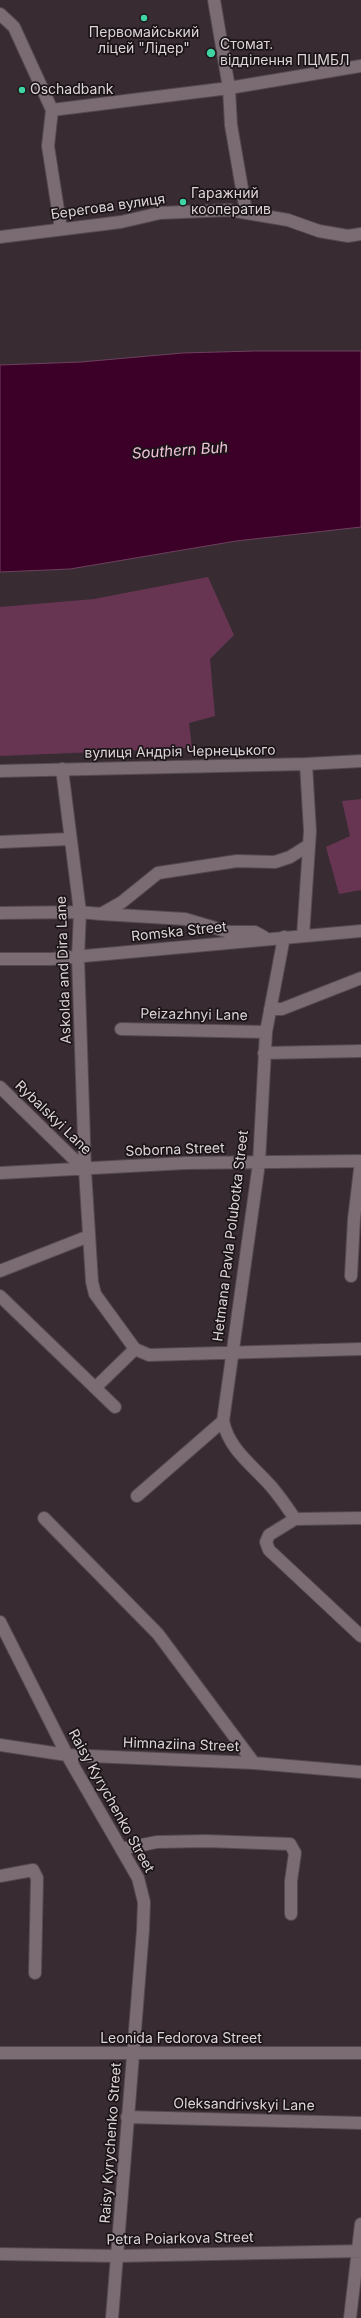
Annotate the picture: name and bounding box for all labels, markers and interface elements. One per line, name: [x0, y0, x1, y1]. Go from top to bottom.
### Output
marker: Первомайський ліцей "Лідер": [139, 13, 149, 23]
place label: Первомайський ліцей "Лідер": [89, 25, 199, 58]
place label: Стомат. відділення ПЦМБЛ: [220, 37, 349, 70]
marker: Стомат. відділення ПЦМБЛ: [205, 47, 217, 59]
place label: Oschadbank: [30, 82, 113, 98]
marker: Oschadbank: [17, 85, 27, 95]
place label: Гаражний кооператив: [191, 186, 271, 218]
street label: Берегова вулиця: [50, 191, 166, 223]
marker: Гаражний кооператив: [178, 197, 188, 207]
water label: Southern Buh: [131, 439, 229, 463]
street label: вулиця Андрія Чернецького: [84, 742, 276, 762]
street label: Askolda and Dira Lane: [53, 896, 75, 1044]
street label: Romska Street: [130, 919, 228, 945]
street label: Peizazhnyi Lane: [140, 1006, 248, 1024]
street label: Rybalskyi Lane: [11, 1077, 95, 1159]
street label: Hetmana Pavla Polubotka Street: [210, 1130, 252, 1342]
street label: Soborna Street: [125, 1140, 225, 1160]
street label: Raisy Kyrychenko Street: [65, 1726, 157, 1876]
street label: Himnaziina Street: [123, 1735, 239, 1755]
street label: Leonida Fedorova Street: [100, 2031, 262, 2047]
street label: Raisy Kyrychenko Street: [97, 2062, 125, 2224]
street label: Oleksandrivskyi Lane: [173, 2095, 315, 2115]
street label: Petra Poiarkova Street: [106, 2229, 254, 2249]

